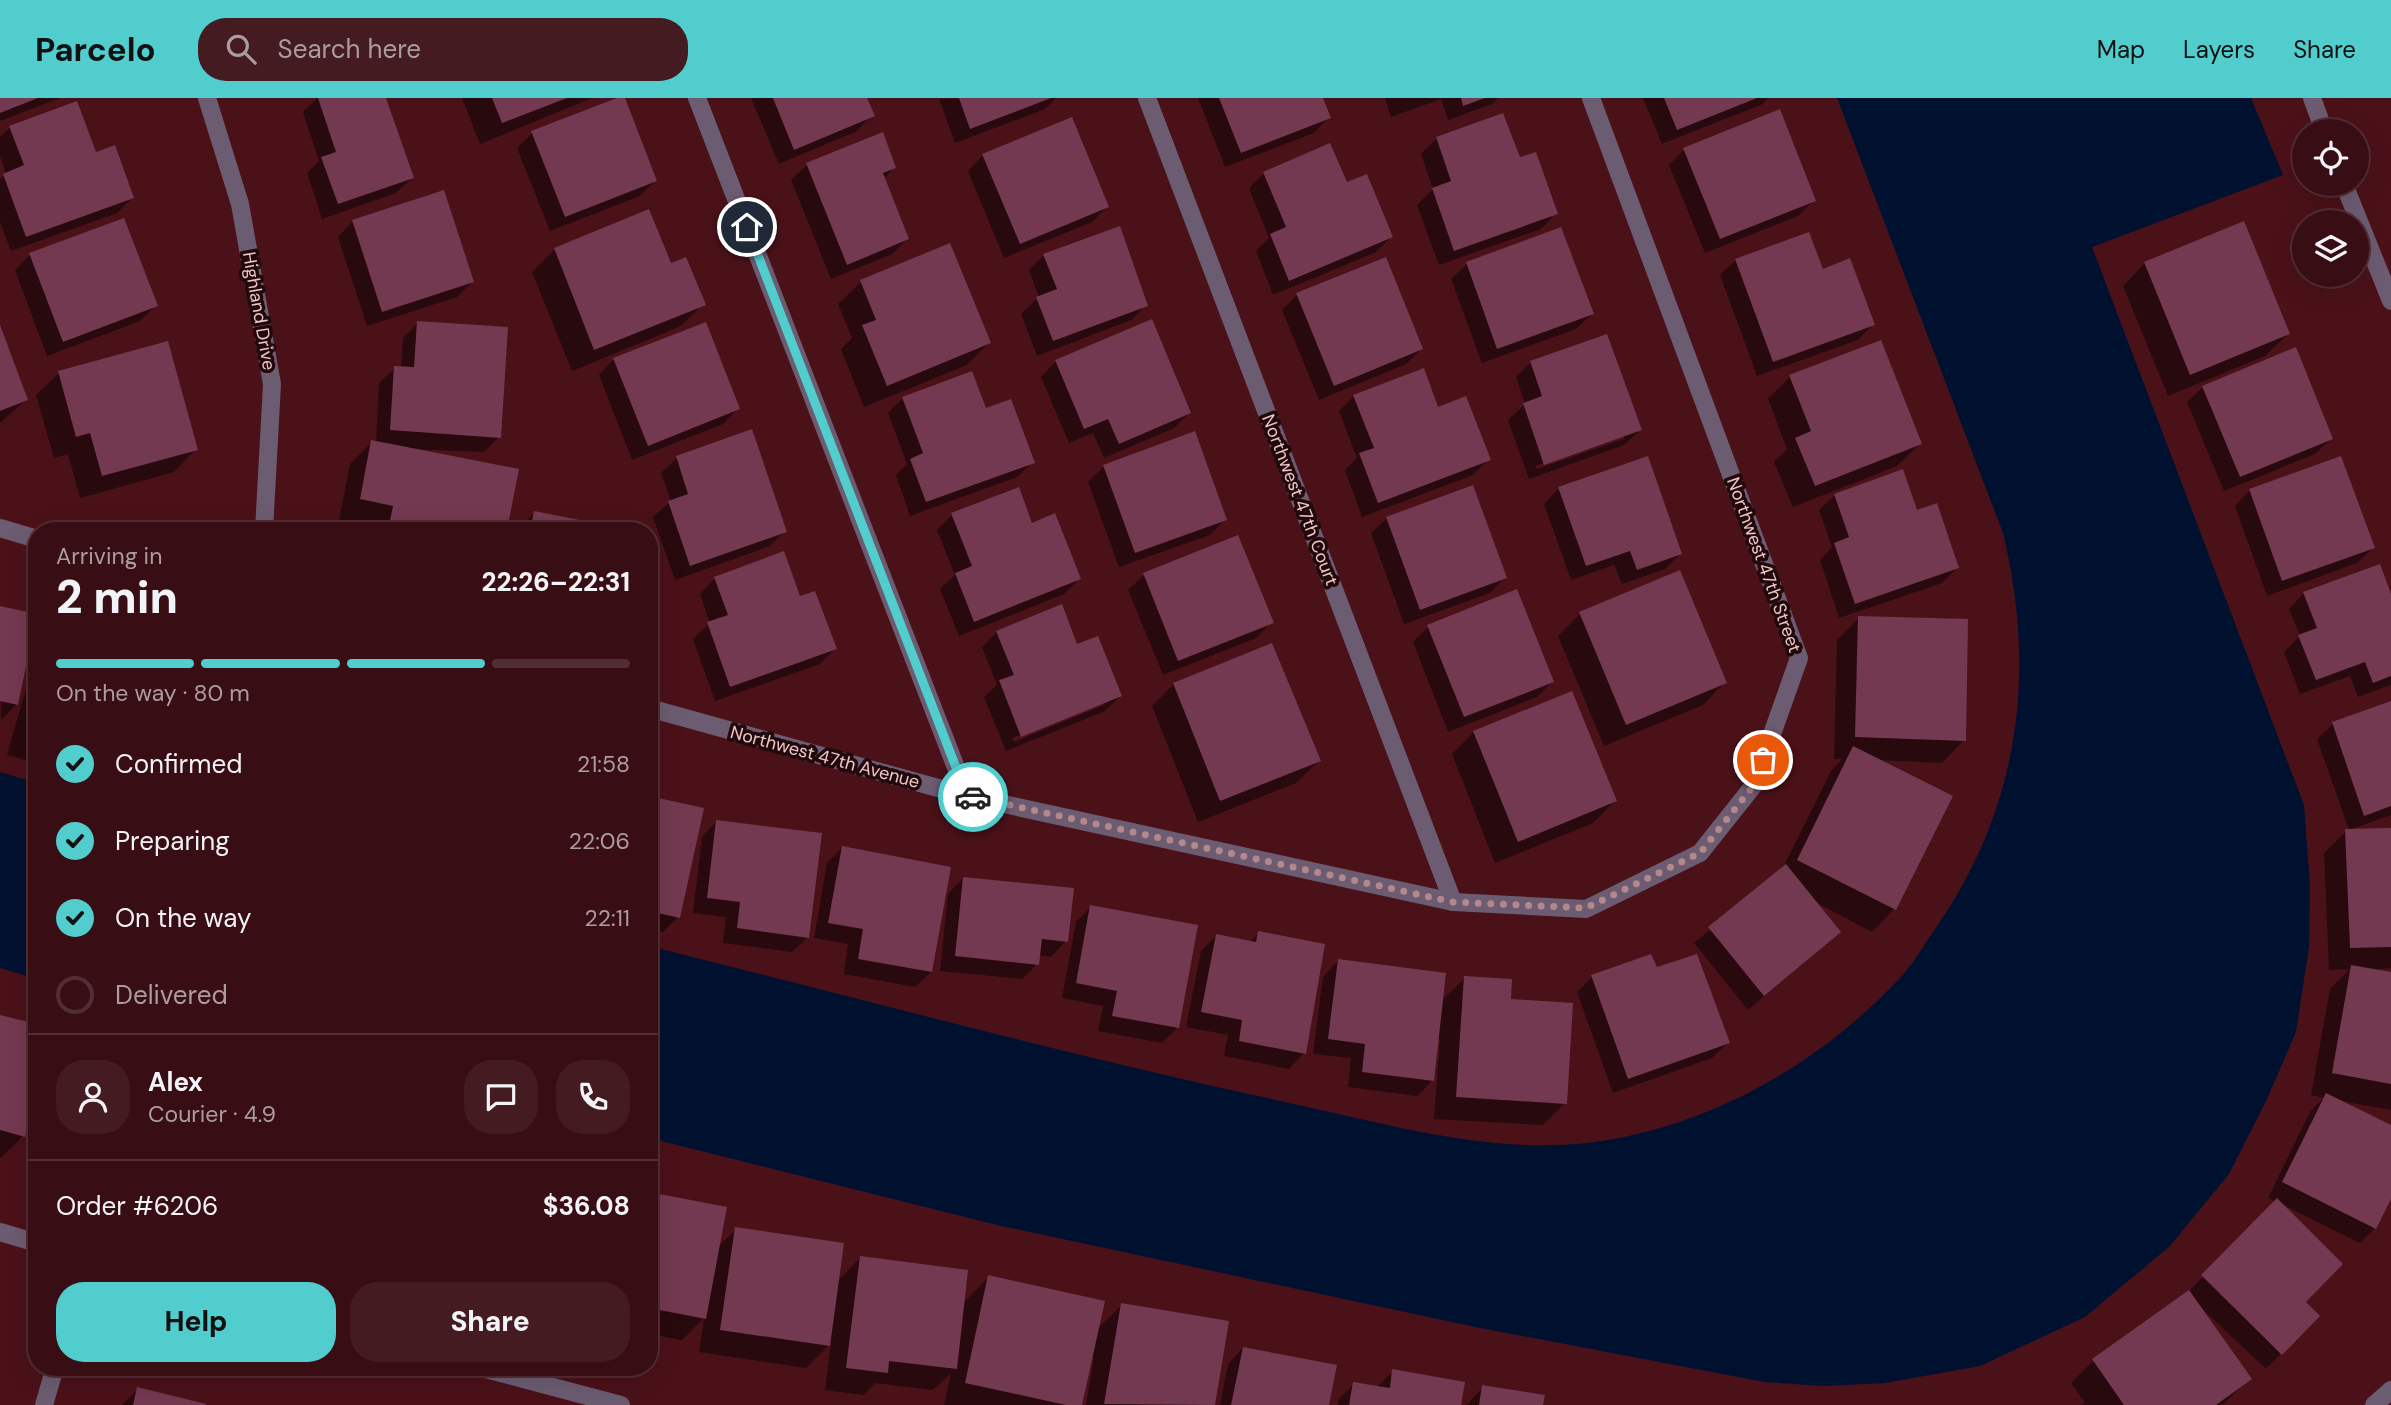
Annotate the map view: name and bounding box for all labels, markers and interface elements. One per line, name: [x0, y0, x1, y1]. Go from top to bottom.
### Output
search box: [198, 18, 688, 81]
text: Parcelo: [35, 28, 156, 71]
icon: search: [222, 30, 260, 68]
text: Search here: [278, 32, 421, 66]
text: Map: [2097, 34, 2145, 65]
text: Layers: [2183, 34, 2255, 65]
text: Share: [2293, 34, 2356, 65]
map controls: [2292, 119, 2369, 287]
button: locate: [2292, 119, 2369, 196]
pin: [717, 197, 777, 257]
icon: home: [728, 208, 766, 246]
button: layers: [2292, 210, 2369, 287]
street label: Highland Drive: [237, 250, 281, 372]
street label: Northwest 47th Court: [1256, 411, 1344, 589]
street label: Northwest 47th Street: [1721, 474, 1807, 656]
text: Arriving in: [56, 541, 162, 571]
text: 22:26–22:31: [482, 565, 630, 599]
text: 2 min: [56, 567, 178, 627]
text: On the way · 80 m: [56, 678, 250, 708]
street label: Northwest 47th Avenue: [728, 720, 922, 794]
pin: [1733, 730, 1793, 790]
icon: bag: [1744, 741, 1782, 779]
icon: check: [56, 745, 94, 783]
text: Confirmed: [115, 747, 242, 781]
text: 21:58: [577, 749, 630, 779]
courier: [938, 762, 1008, 832]
icon: car: [954, 778, 992, 816]
icon: check: [56, 822, 94, 860]
text: Preparing: [115, 824, 230, 858]
text: 22:06: [569, 826, 630, 856]
icon: check: [56, 899, 94, 937]
text: On the way: [115, 901, 251, 935]
text: 22:11: [585, 903, 630, 933]
text: Delivered: [115, 978, 228, 1012]
button: person: [56, 1060, 130, 1134]
button: chat: [464, 1060, 538, 1134]
button: phone: [556, 1060, 630, 1134]
text: Alex: [148, 1065, 203, 1099]
text: Courier · 4.9: [148, 1099, 276, 1129]
text: Order #6206: [56, 1189, 218, 1223]
text: $36.08: [543, 1189, 630, 1223]
button: Help: [56, 1282, 336, 1362]
button: Share: [350, 1282, 630, 1362]

